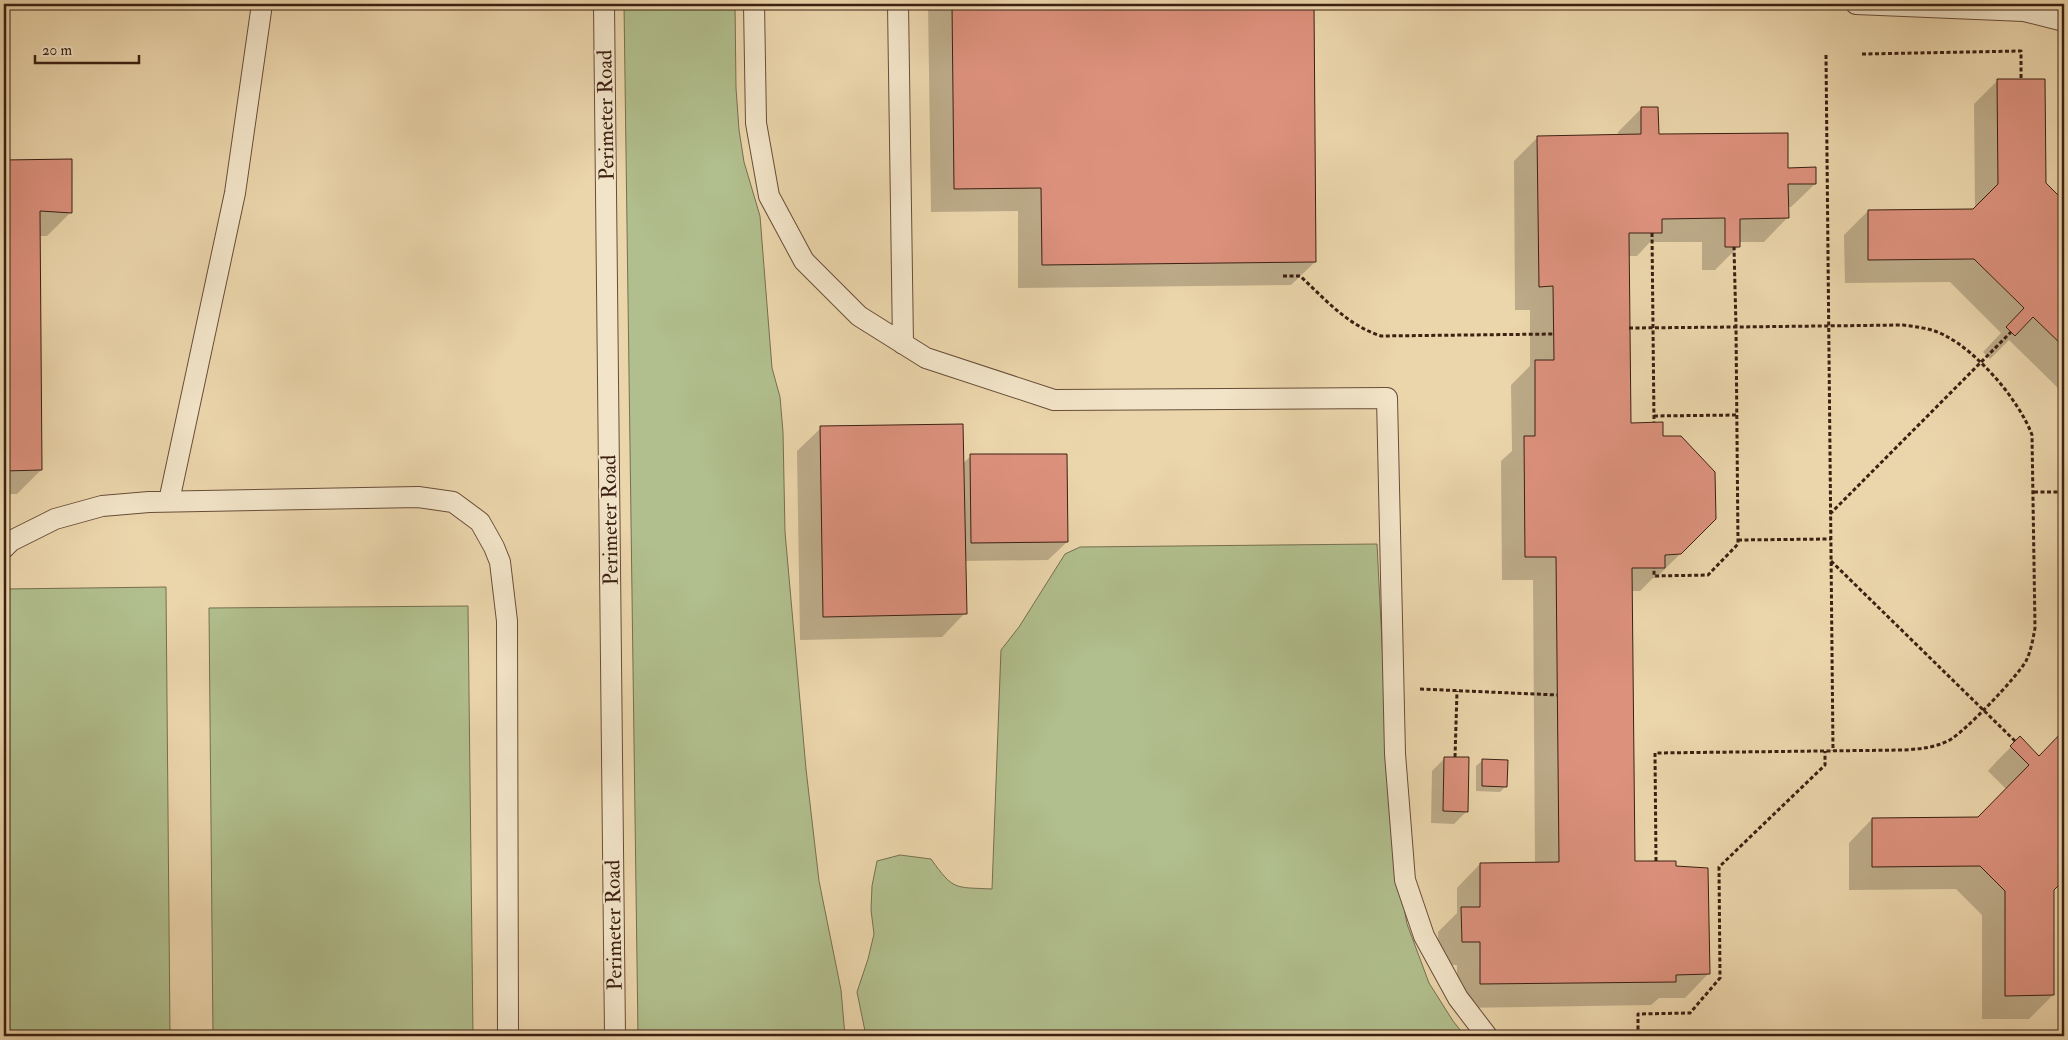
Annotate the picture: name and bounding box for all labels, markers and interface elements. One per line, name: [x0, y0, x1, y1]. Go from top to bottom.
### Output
scale bar: [35, 32, 139, 64]
text: 20 m: [42, 41, 72, 60]
street label: Perimeter Road: [591, 49, 621, 181]
street label: Perimeter Road: [595, 454, 625, 586]
street label: Perimeter Road: [599, 859, 629, 991]

